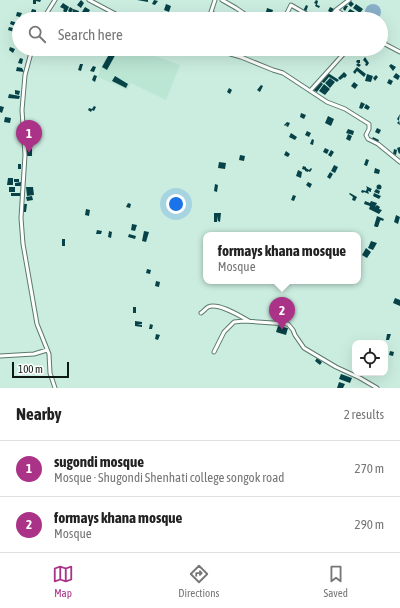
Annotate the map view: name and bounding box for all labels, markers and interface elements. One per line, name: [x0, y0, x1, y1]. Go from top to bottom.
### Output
search box: [12, 12, 388, 56]
icon: search: [26, 23, 48, 45]
text: Search here: [58, 26, 123, 43]
pin: 1: [16, 120, 42, 153]
your location: [166, 194, 186, 214]
popup: [203, 232, 361, 284]
text: formays khana mosque: [218, 242, 346, 259]
text: Mosque: [218, 259, 256, 274]
pin: 2: [269, 297, 295, 330]
map controls: [352, 340, 388, 376]
button: locate: [352, 340, 388, 376]
scale bar: [12, 360, 69, 379]
text: 100 m: [18, 363, 43, 375]
text: Nearby: [16, 404, 62, 424]
text: 2 results: [344, 407, 384, 422]
text: sugondi mosque: [54, 453, 144, 470]
text: 1: [26, 461, 32, 476]
text: 270 m: [355, 461, 384, 476]
text: Mosque · Shugondi Shenhati college songok road: [54, 470, 284, 485]
text: formays khana mosque: [54, 509, 182, 526]
text: 2: [26, 517, 32, 532]
text: 290 m: [355, 517, 384, 532]
text: Mosque: [54, 526, 92, 541]
tab: Map: [52, 563, 74, 599]
tab: Directions: [178, 563, 219, 599]
tab: Saved: [324, 563, 348, 599]

